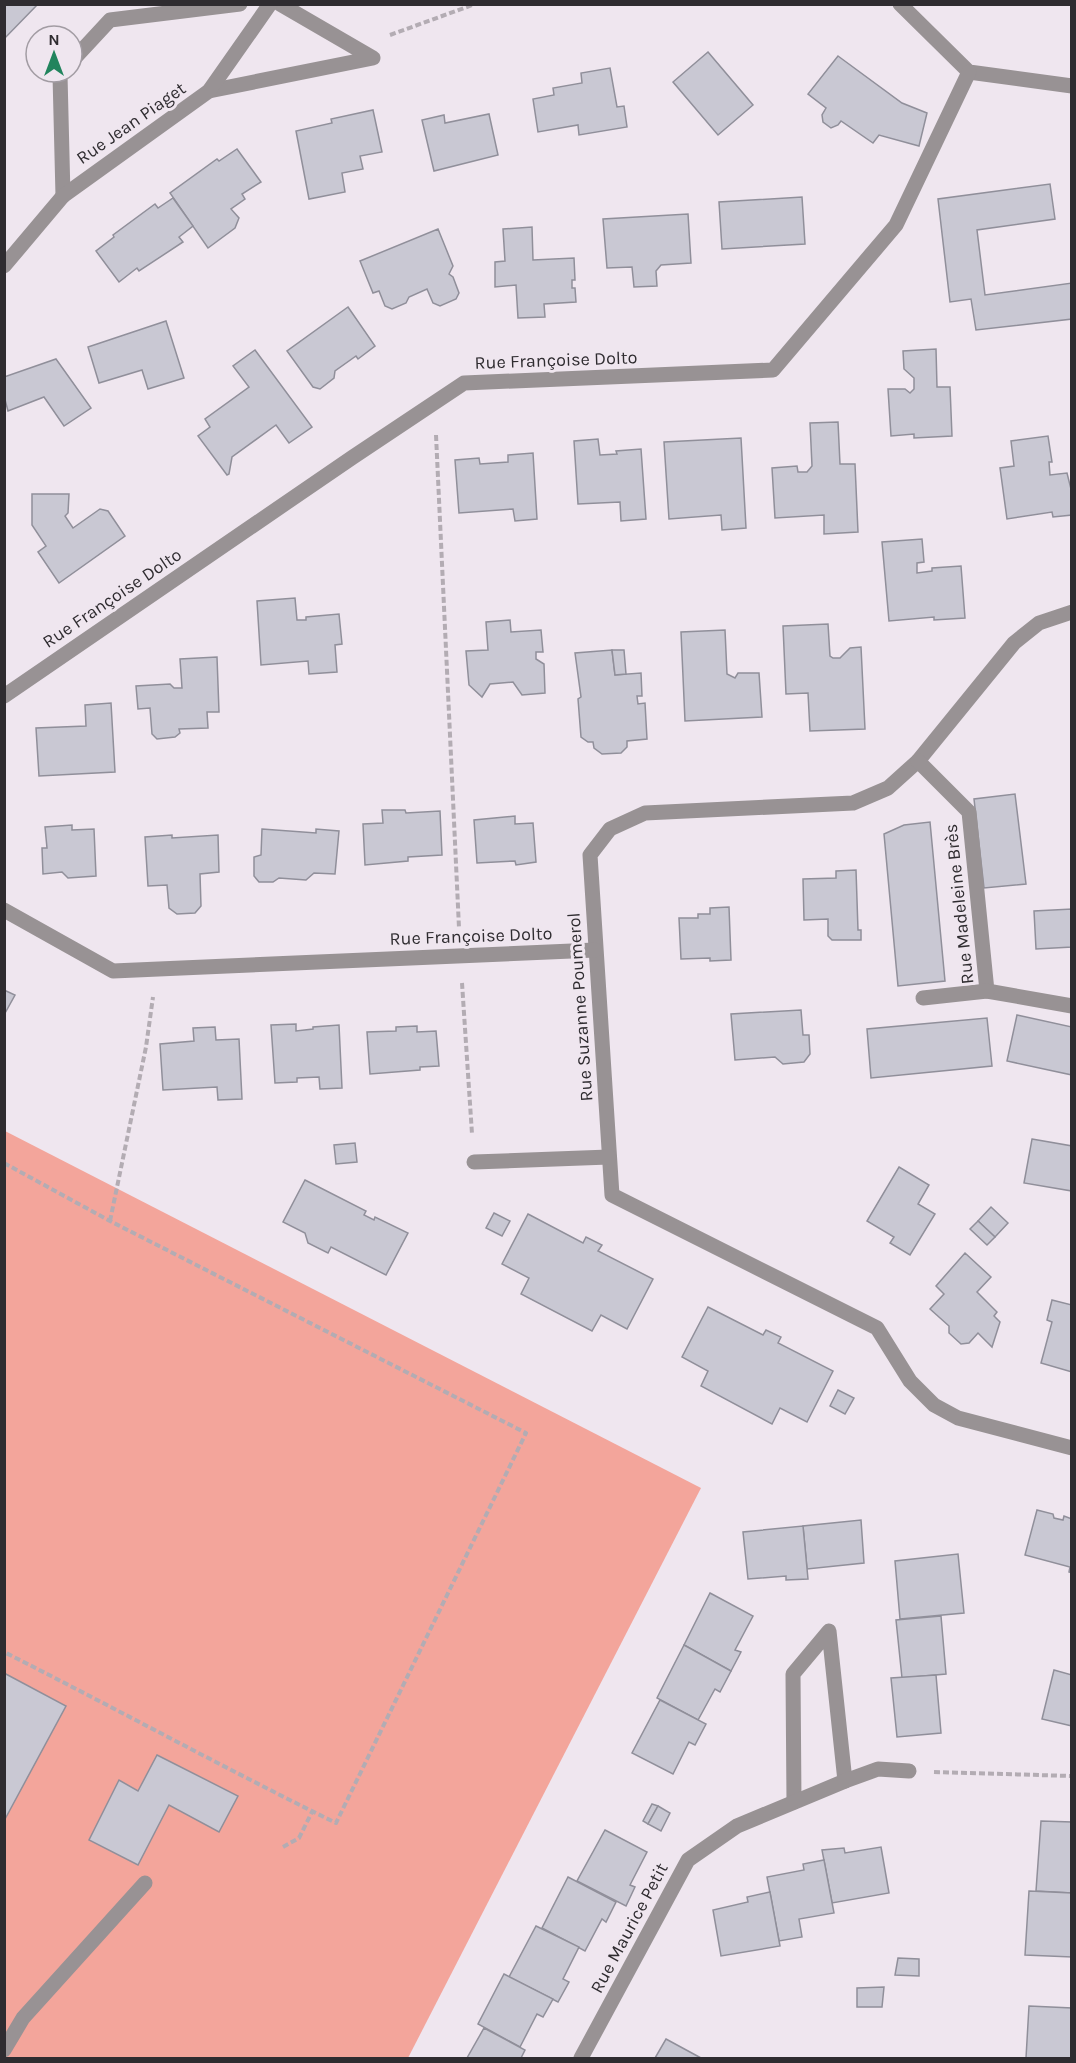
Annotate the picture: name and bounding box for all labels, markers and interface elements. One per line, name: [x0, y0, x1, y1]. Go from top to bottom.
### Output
north arrow: [24, 24, 84, 84]
text: N: [48, 30, 60, 49]
street label: Rue Jean Piaget: [72, 77, 190, 169]
street label: Rue Françoise Dolto: [474, 346, 638, 374]
street label: Rue Françoise Dolto: [38, 543, 186, 653]
street label: Rue Madeleine Brès: [940, 823, 978, 985]
street label: Rue Suzanne Poumerol: [562, 912, 598, 1102]
street label: Rue Françoise Dolto: [389, 922, 553, 950]
street label: Rue Maurice Petit: [585, 1859, 673, 1997]

